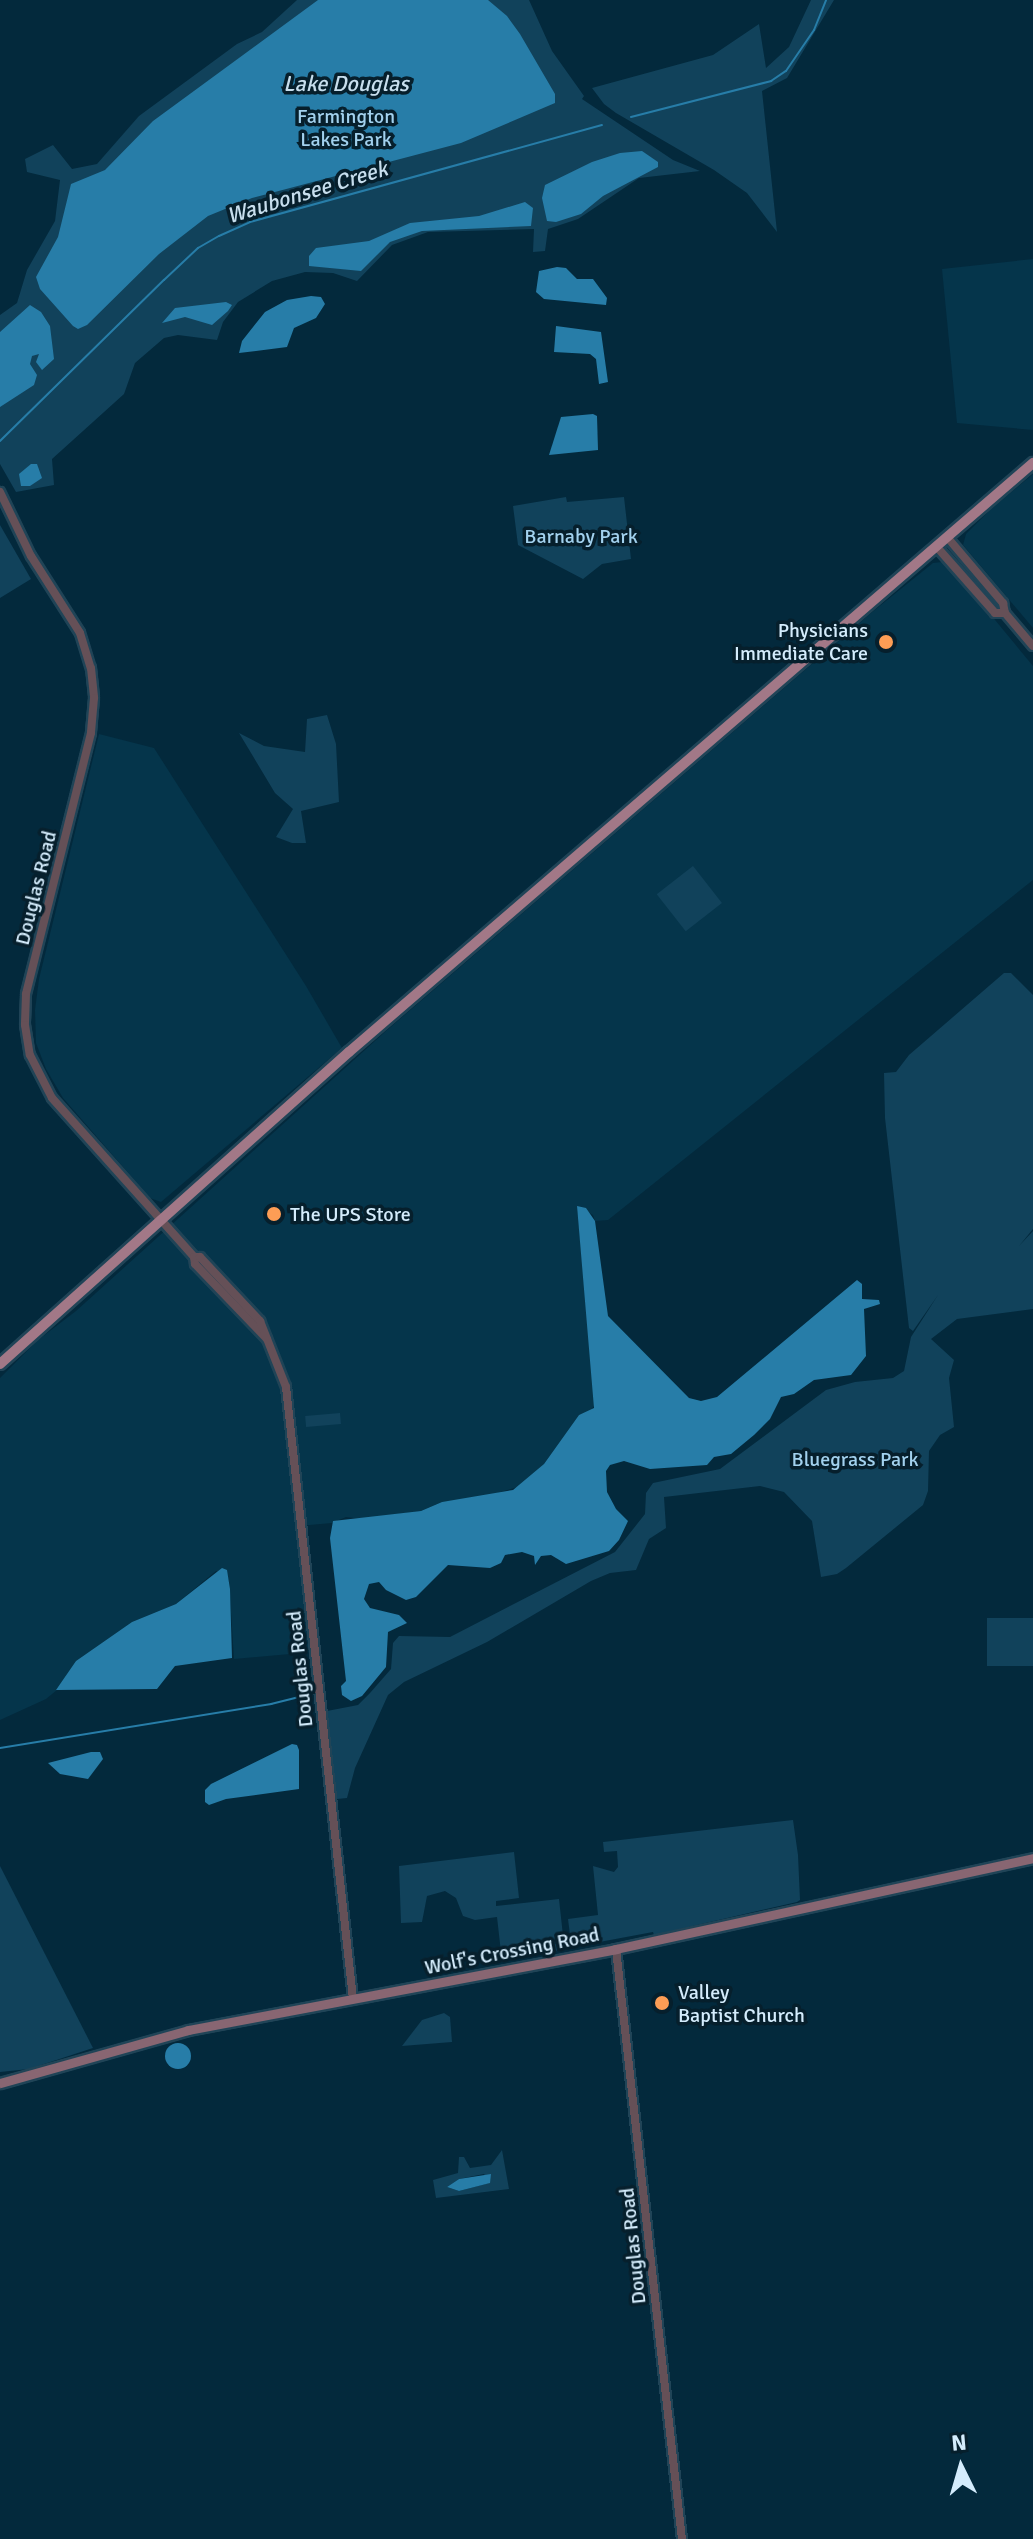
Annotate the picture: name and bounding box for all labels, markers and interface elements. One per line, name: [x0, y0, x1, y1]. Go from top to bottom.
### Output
water label: Lake Douglas: [283, 71, 409, 97]
park label: Farmington Lakes Park: [297, 104, 395, 151]
water label: Waubonsee Creek: [223, 155, 391, 229]
park label: Barnaby Park: [524, 524, 638, 548]
place label: Physicians Immediate Care: [734, 618, 868, 665]
marker: Physicians Immediate Care: [875, 631, 897, 653]
street label: Douglas Road: [10, 828, 62, 948]
place label: The UPS Store: [290, 1202, 411, 1226]
marker: The UPS Store: [265, 1205, 283, 1223]
park label: Bluegrass Park: [792, 1447, 918, 1471]
street label: Douglas Road: [282, 1610, 318, 1728]
street label: Wolf's Crossing Road: [423, 1922, 601, 1980]
place label: Valley Baptist Church: [678, 1980, 805, 2027]
marker: Valley Baptist Church: [653, 1994, 671, 2012]
street label: Douglas Road: [615, 2187, 651, 2305]
north arrow: [921, 2427, 1001, 2507]
text: N: [950, 2428, 968, 2457]

